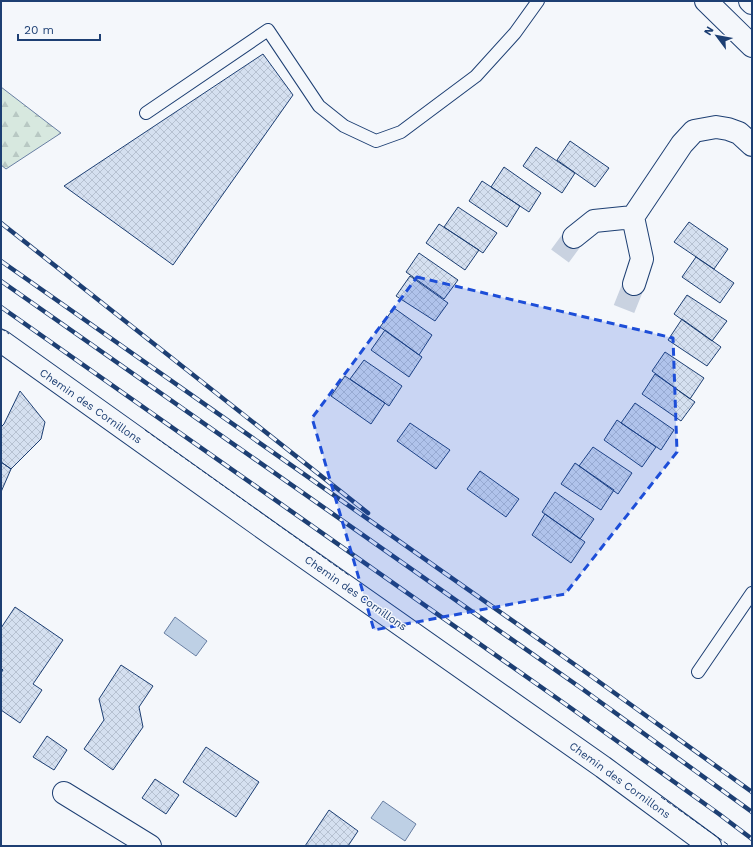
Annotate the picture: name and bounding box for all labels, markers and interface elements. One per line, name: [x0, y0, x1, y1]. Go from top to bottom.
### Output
scale bar: [18, 16, 100, 42]
north arrow: [697, 16, 737, 56]
text: 20 m: [24, 23, 54, 37]
text: N: [701, 24, 717, 38]
street label: Chemin des Cornillons: [37, 366, 144, 447]
street label: Chemin des Cornillons: [302, 553, 409, 634]
street label: Chemin des Cornillons: [567, 739, 673, 822]

